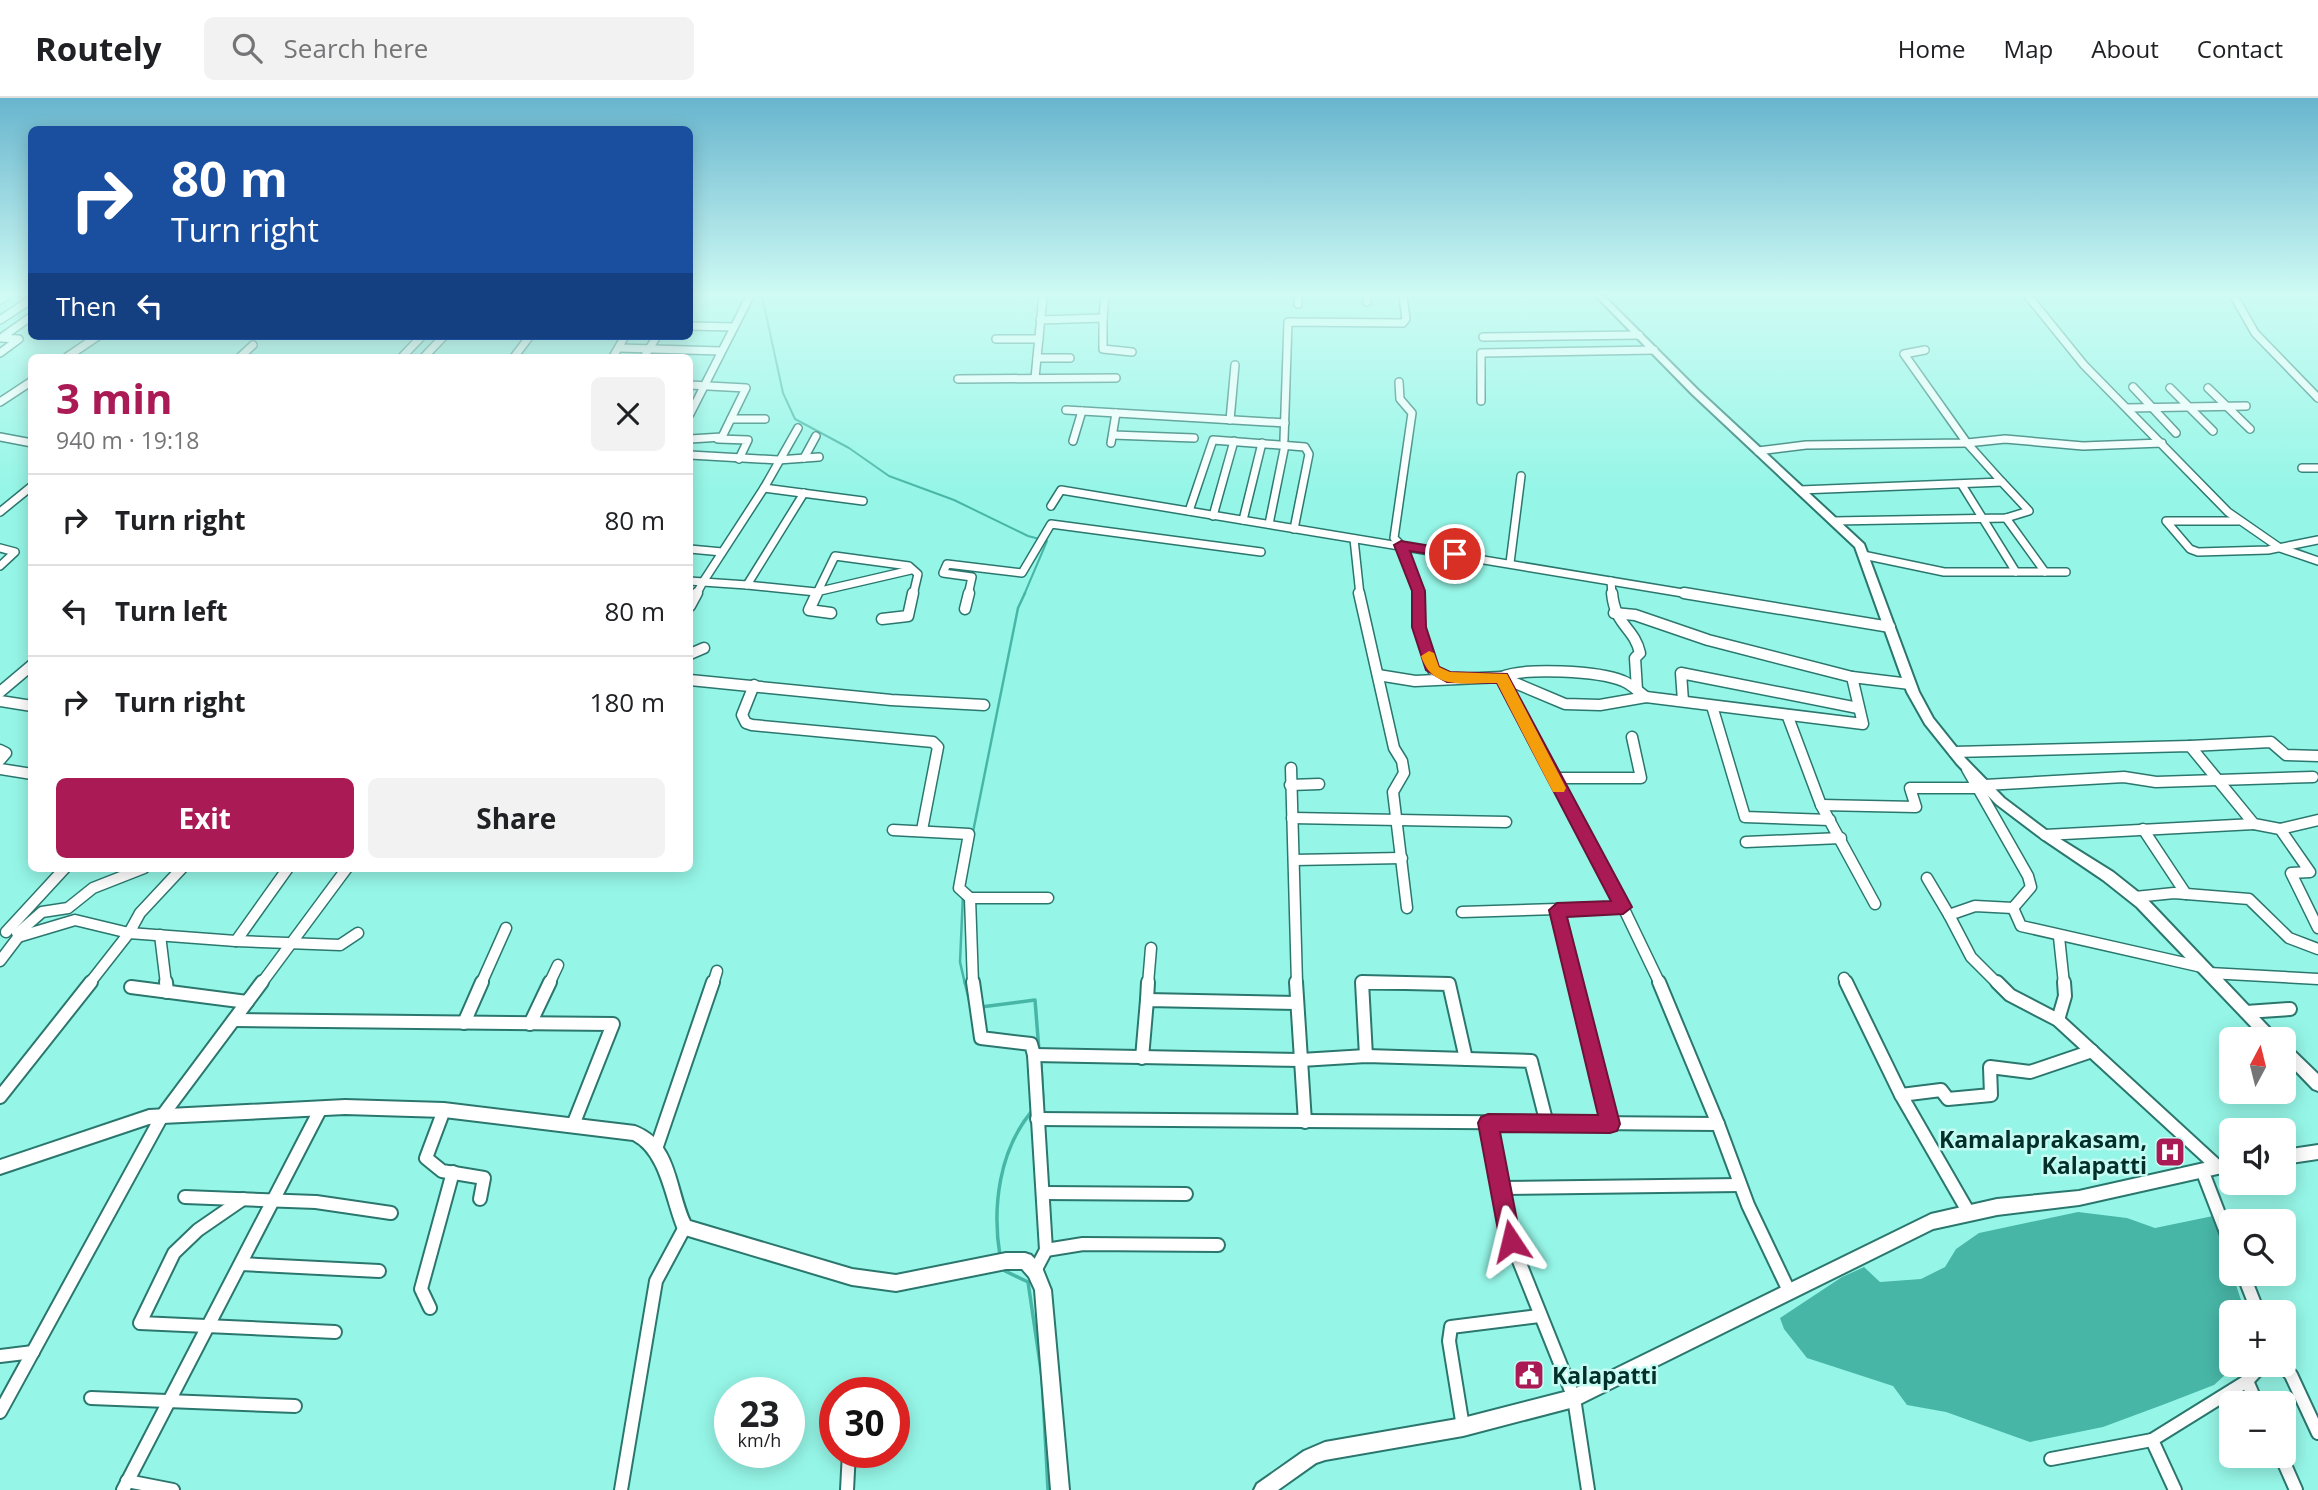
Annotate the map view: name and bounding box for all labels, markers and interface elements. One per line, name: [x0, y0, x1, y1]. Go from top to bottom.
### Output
search box: [204, 17, 694, 80]
text: Routely: [35, 26, 162, 71]
icon: search: [228, 29, 266, 67]
text: Search here: [284, 30, 428, 66]
text: Home: [1898, 32, 1966, 65]
text: Map: [2004, 32, 2053, 65]
text: About: [2091, 32, 2159, 65]
text: Contact: [2197, 32, 2283, 65]
text: 80 m: [171, 145, 288, 211]
icon: right: [56, 154, 147, 245]
text: Turn right: [171, 208, 319, 251]
icon: left: [131, 287, 169, 325]
text: Then: [56, 288, 117, 324]
text: 3 min: [56, 369, 173, 426]
button: close: [591, 377, 665, 451]
text: 940 m · 19:18: [56, 424, 199, 456]
icon: right: [56, 501, 94, 539]
text: Turn right: [115, 502, 246, 538]
text: 80 m: [604, 502, 665, 538]
pin: [1425, 524, 1485, 584]
icon: arrive: [1436, 535, 1474, 573]
icon: left: [56, 592, 94, 630]
text: Turn left: [115, 593, 227, 629]
text: 80 m: [604, 593, 665, 629]
icon: right: [56, 683, 94, 721]
text: Turn right: [115, 684, 246, 720]
text: 180 m: [590, 684, 665, 720]
button: Exit: [56, 778, 354, 858]
button: Share: [368, 778, 665, 858]
north arrow: [2219, 1027, 2296, 1104]
map controls: [2219, 1027, 2296, 1468]
button: sound: [2219, 1118, 2296, 1195]
place label: Kamalaprakasam, Kalapatti: [1939, 1123, 2147, 1181]
hospital icon: Kamalaprakasam, Kalapatti: [2153, 1135, 2187, 1169]
position arrow: [1474, 1204, 1548, 1278]
button: search: [2219, 1209, 2296, 1286]
button: +: [2219, 1300, 2296, 1377]
public building icon: Kalapatti: [1512, 1358, 1546, 1392]
place label: Kalapatti: [1552, 1359, 1658, 1391]
speed limit sign: 30: [819, 1377, 910, 1468]
text: 23: [739, 1390, 780, 1437]
button: −: [2219, 1391, 2296, 1468]
text: km/h: [738, 1428, 781, 1452]

